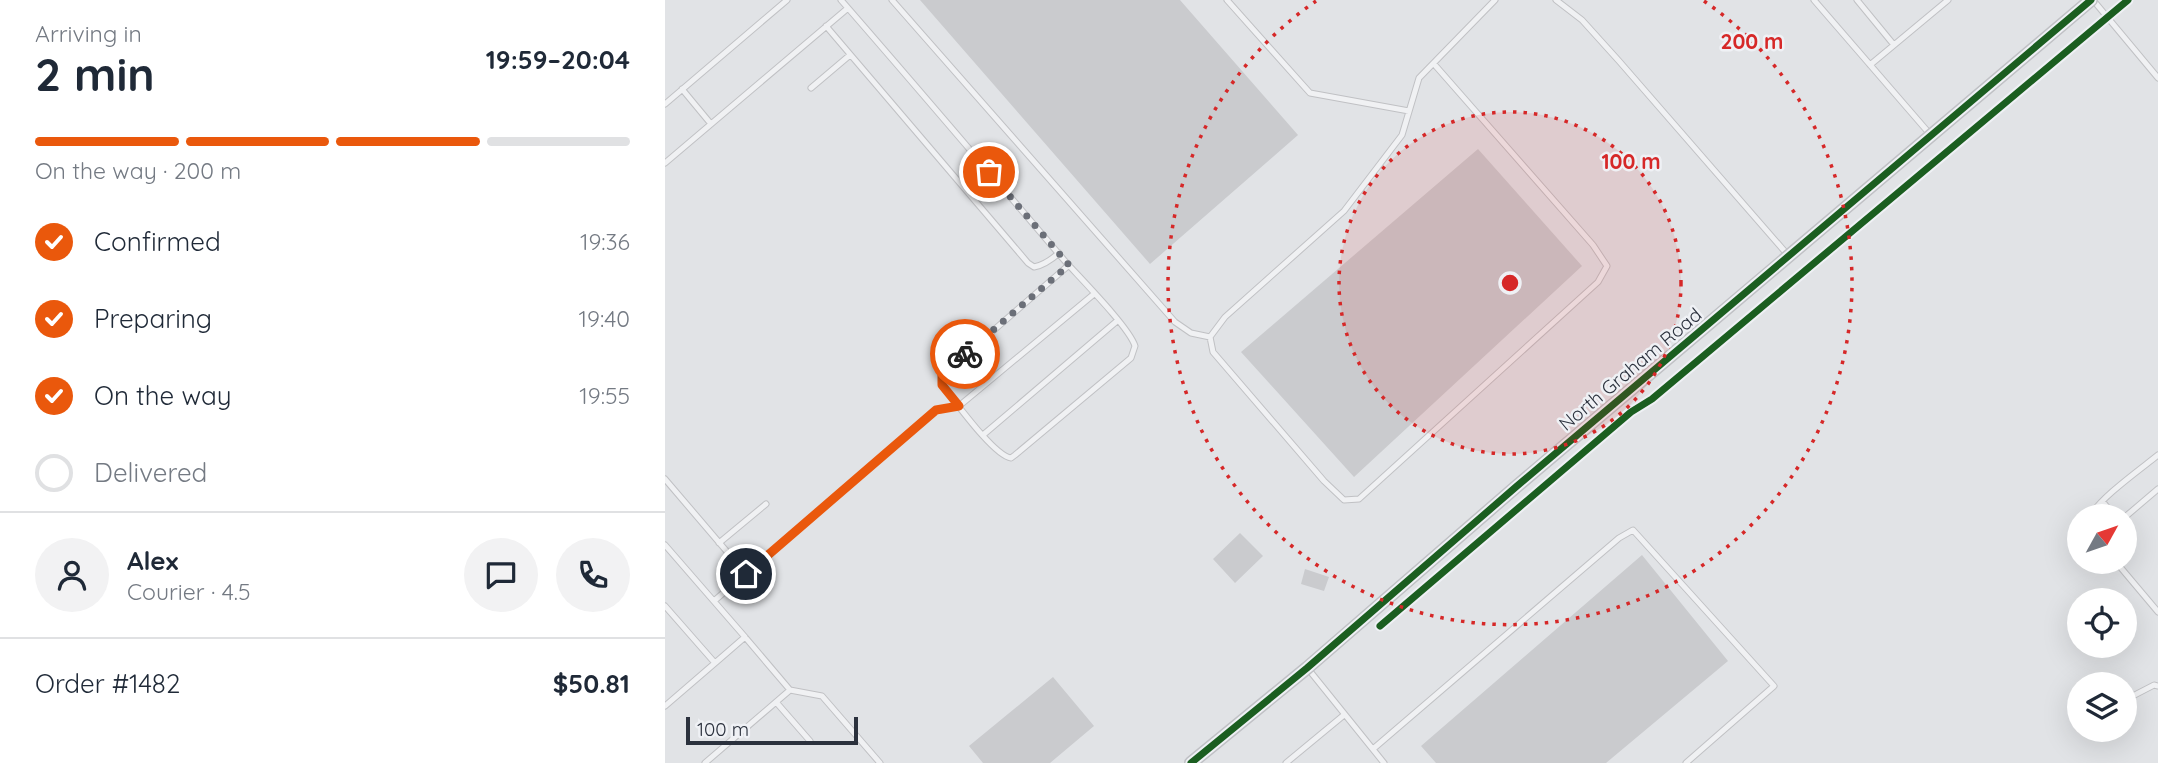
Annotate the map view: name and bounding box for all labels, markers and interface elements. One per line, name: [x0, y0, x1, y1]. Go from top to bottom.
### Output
text: Arriving in: [35, 19, 142, 48]
text: 200 m: [1721, 28, 1783, 54]
text: 19:59–20:04: [486, 43, 630, 76]
text: 2 min: [35, 45, 155, 103]
pin: [959, 142, 1019, 202]
text: 100 m: [1601, 148, 1661, 174]
icon: bag: [970, 153, 1008, 191]
text: On the way · 200 m: [35, 156, 241, 185]
icon: check: [35, 223, 73, 261]
text: Confirmed: [94, 225, 221, 258]
text: 19:36: [580, 227, 630, 256]
centre of rings: [1498, 271, 1522, 295]
icon: check: [35, 300, 73, 338]
text: Preparing: [94, 302, 212, 335]
street label: North Graham Road: [1554, 302, 1706, 436]
text: 19:40: [579, 304, 630, 333]
courier: [930, 319, 1000, 389]
icon: bike: [946, 335, 984, 373]
icon: check: [35, 377, 73, 415]
text: On the way: [94, 379, 232, 412]
text: 19:55: [579, 381, 630, 410]
text: Delivered: [94, 456, 207, 489]
north arrow: [2067, 504, 2137, 574]
map controls: [2067, 504, 2137, 742]
button: person: [35, 538, 109, 612]
button: chat: [464, 538, 538, 612]
button: phone: [556, 538, 630, 612]
text: Alex: [127, 544, 178, 577]
pin: [716, 544, 776, 604]
icon: home: [727, 555, 765, 593]
text: Courier · 4.5: [127, 577, 251, 606]
button: locate: [2067, 588, 2137, 658]
text: Order #1482: [35, 667, 180, 700]
text: $50.81: [553, 667, 630, 700]
button: layers: [2067, 672, 2137, 742]
scale bar: [686, 714, 857, 746]
text: 100 m: [697, 717, 749, 741]

